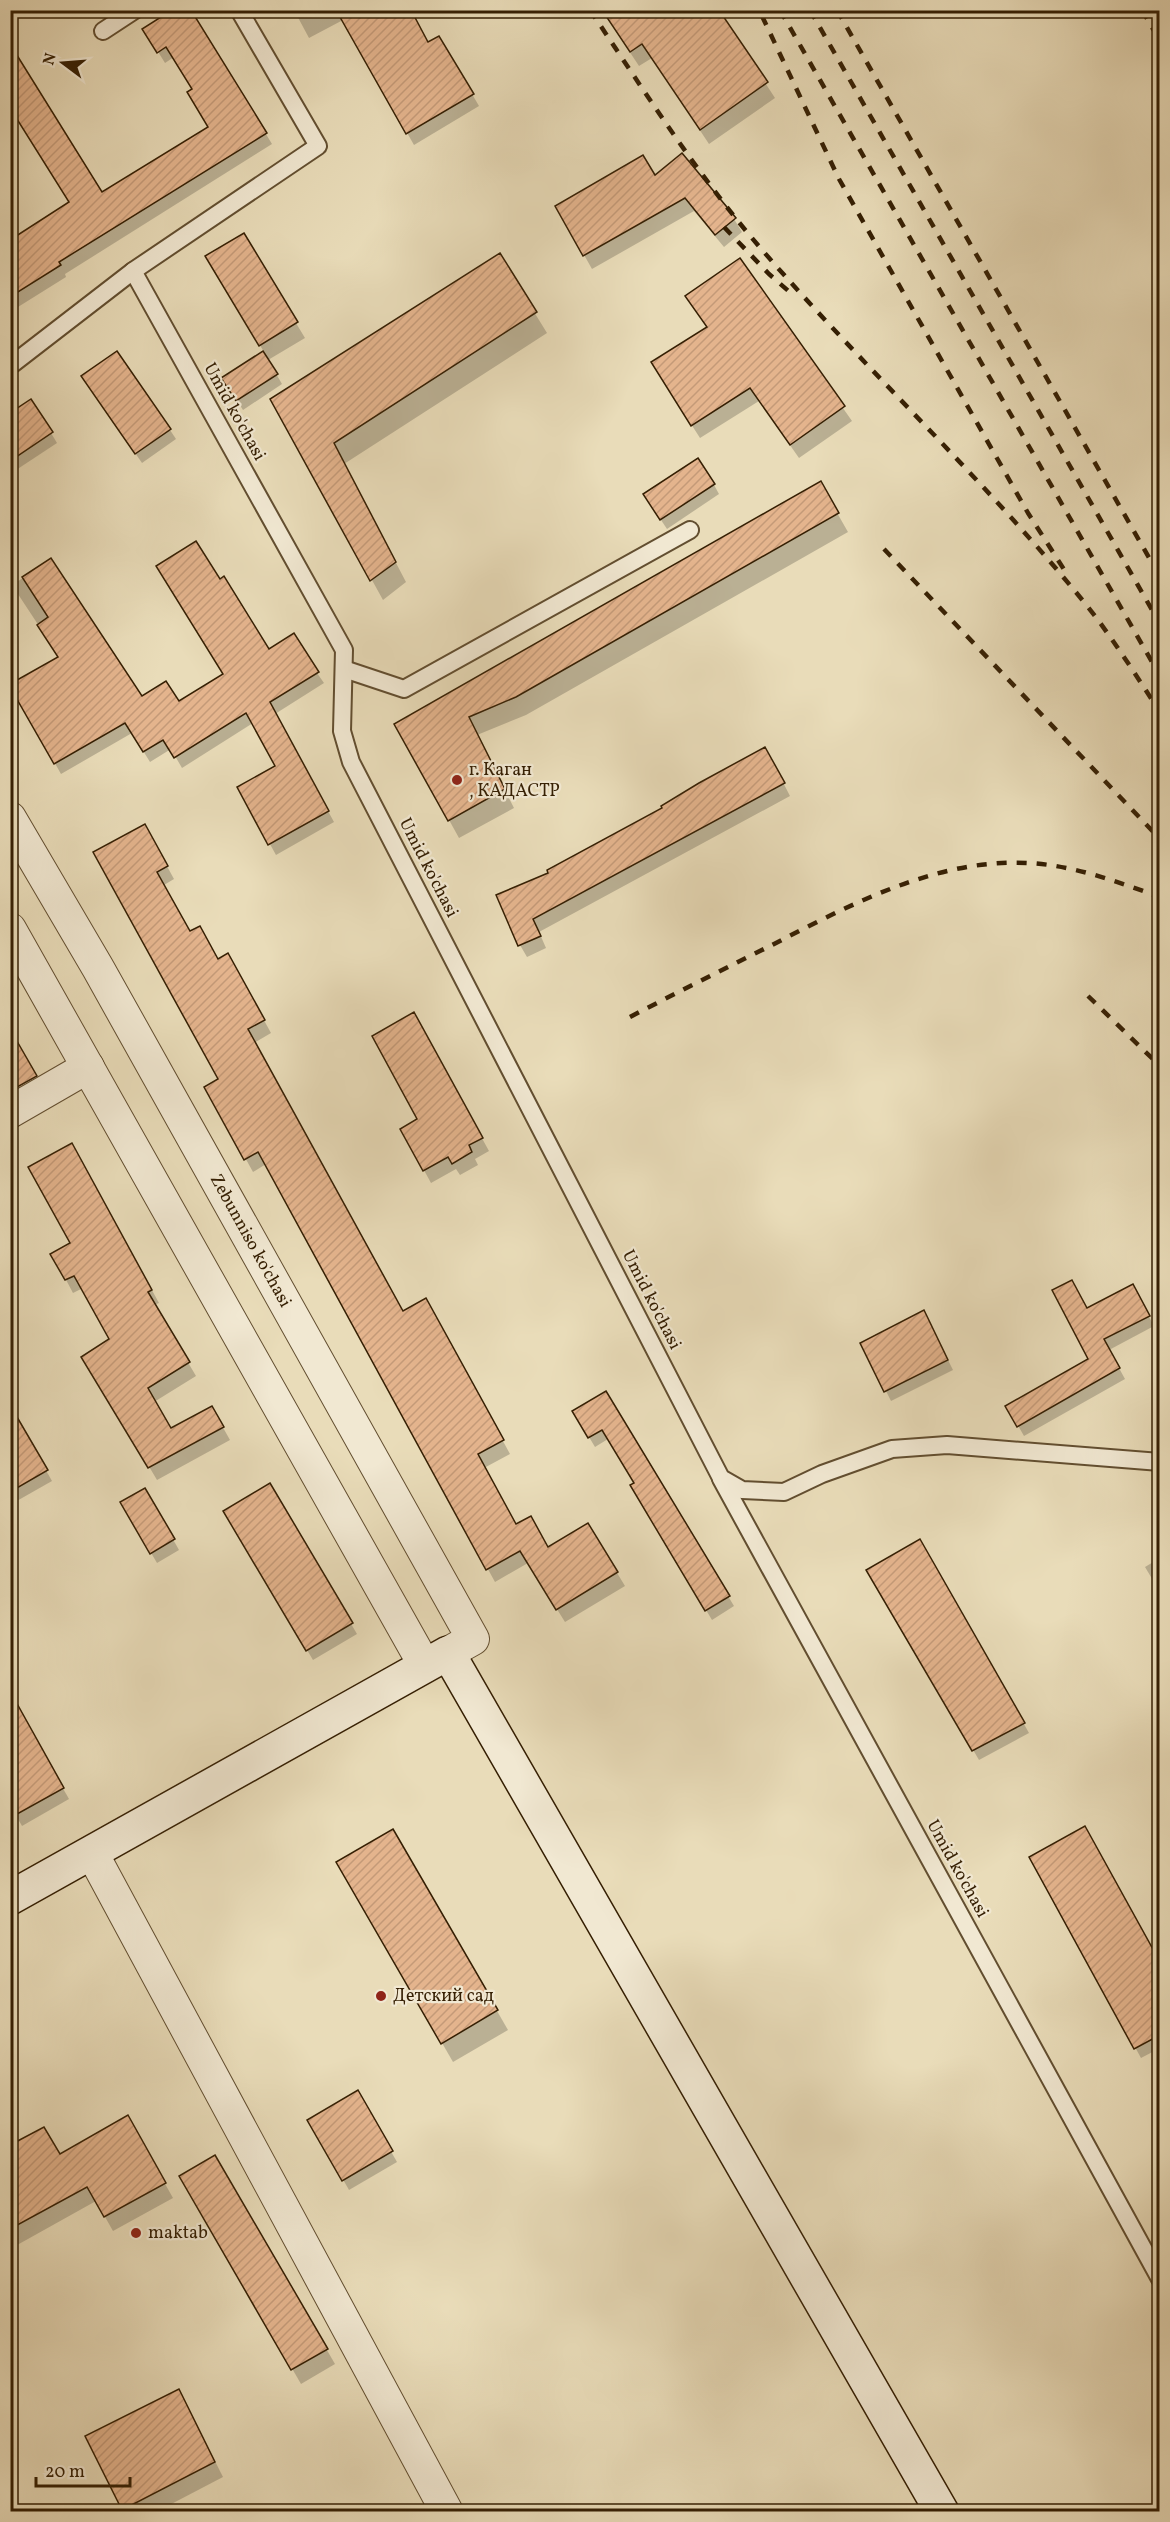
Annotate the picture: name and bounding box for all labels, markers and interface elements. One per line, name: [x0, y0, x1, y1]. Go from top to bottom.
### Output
north arrow: [33, 33, 93, 93]
text: N: [38, 50, 63, 68]
street label: Umid ko'chasi: [197, 358, 271, 466]
place label: г. Каган , КАДАСТР: [469, 758, 560, 804]
marker: г. Каган , КАДАСТР: [450, 773, 464, 787]
street label: Umid ko'chasi: [392, 814, 464, 922]
street label: Zebunniso ko'chasi: [203, 1170, 297, 1312]
street label: Umid ko'chasi: [615, 1246, 687, 1354]
street label: Umid ko'chasi: [920, 1815, 994, 1923]
place label: Детский сад: [393, 1984, 494, 2009]
marker: Детский сад: [374, 1989, 388, 2003]
place label: maktab: [148, 2221, 208, 2246]
marker: maktab: [129, 2226, 143, 2240]
scale bar: [36, 2450, 130, 2488]
text: 20 m: [45, 2460, 85, 2485]

